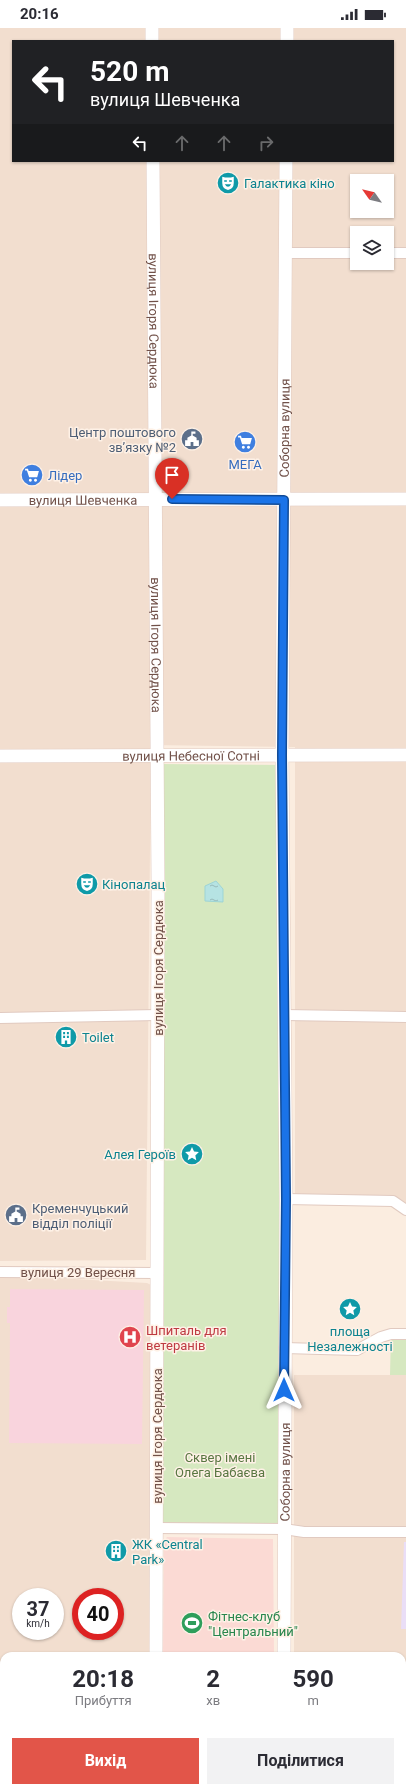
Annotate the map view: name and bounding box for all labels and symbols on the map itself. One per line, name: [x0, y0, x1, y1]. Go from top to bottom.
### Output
theatre icon: Галактика кіно: [215, 170, 241, 196]
north arrow: [350, 174, 394, 218]
place label: Галактика кіно: [244, 176, 335, 191]
street label: вулиця Ігоря Сердюка: [146, 253, 162, 389]
street label: Соборна вулиця: [276, 379, 292, 478]
place label: Центр поштового зв’язку №2: [69, 425, 176, 455]
public building icon: Центр поштового зв’язку №2: [179, 426, 205, 452]
supermarket icon: МЕГА: [232, 429, 258, 455]
place label: МЕГА: [228, 457, 262, 472]
pin: [155, 458, 189, 499]
supermarket icon: Лідер: [19, 462, 45, 488]
place label: Лідер: [48, 468, 82, 483]
street label: вулиця Шевченка: [29, 492, 137, 507]
street label: вулиця Ігоря Сердюка: [148, 577, 164, 713]
street label: вулиця Небесної Сотні: [122, 748, 260, 763]
theatre icon: Кінопалац: [74, 871, 100, 897]
place label: Кінопалац: [102, 877, 166, 892]
street label: вулиця Ігоря Сердюка: [151, 900, 166, 1036]
building icon: Toilet: [53, 1024, 79, 1050]
place label: Toilet: [82, 1030, 114, 1045]
place icon: Алея Героїв: [179, 1141, 205, 1167]
place label: Алея Героїв: [104, 1147, 176, 1162]
place label: Кременчуцький відділ поліції: [32, 1201, 128, 1231]
public building icon: Кременчуцький відділ поліції: [3, 1202, 29, 1228]
street label: вулиця 29 Вересня: [21, 1265, 135, 1280]
place icon: площа Незалежності: [337, 1296, 363, 1322]
place label: Шпиталь для ветеранів: [146, 1323, 227, 1353]
hospital icon: Шпиталь для ветеранів: [117, 1324, 143, 1350]
place label: площа Незалежності: [307, 1324, 393, 1354]
street label: вулиця Ігоря Сердюка: [150, 1368, 165, 1504]
position arrow: [263, 1369, 305, 1411]
street label: Соборна вулиця: [277, 1423, 293, 1521]
park label: Сквер імені Олега Бабаєва: [175, 1450, 265, 1480]
place label: ЖК «Central Park»: [132, 1537, 203, 1567]
building icon: ЖК «Central Park»: [103, 1538, 129, 1564]
speed limit sign: 40: [72, 1588, 124, 1640]
place label: Фітнес-клуб "Центральний": [208, 1609, 298, 1639]
sports icon: Фітнес-клуб "Центральний": [179, 1610, 205, 1636]

